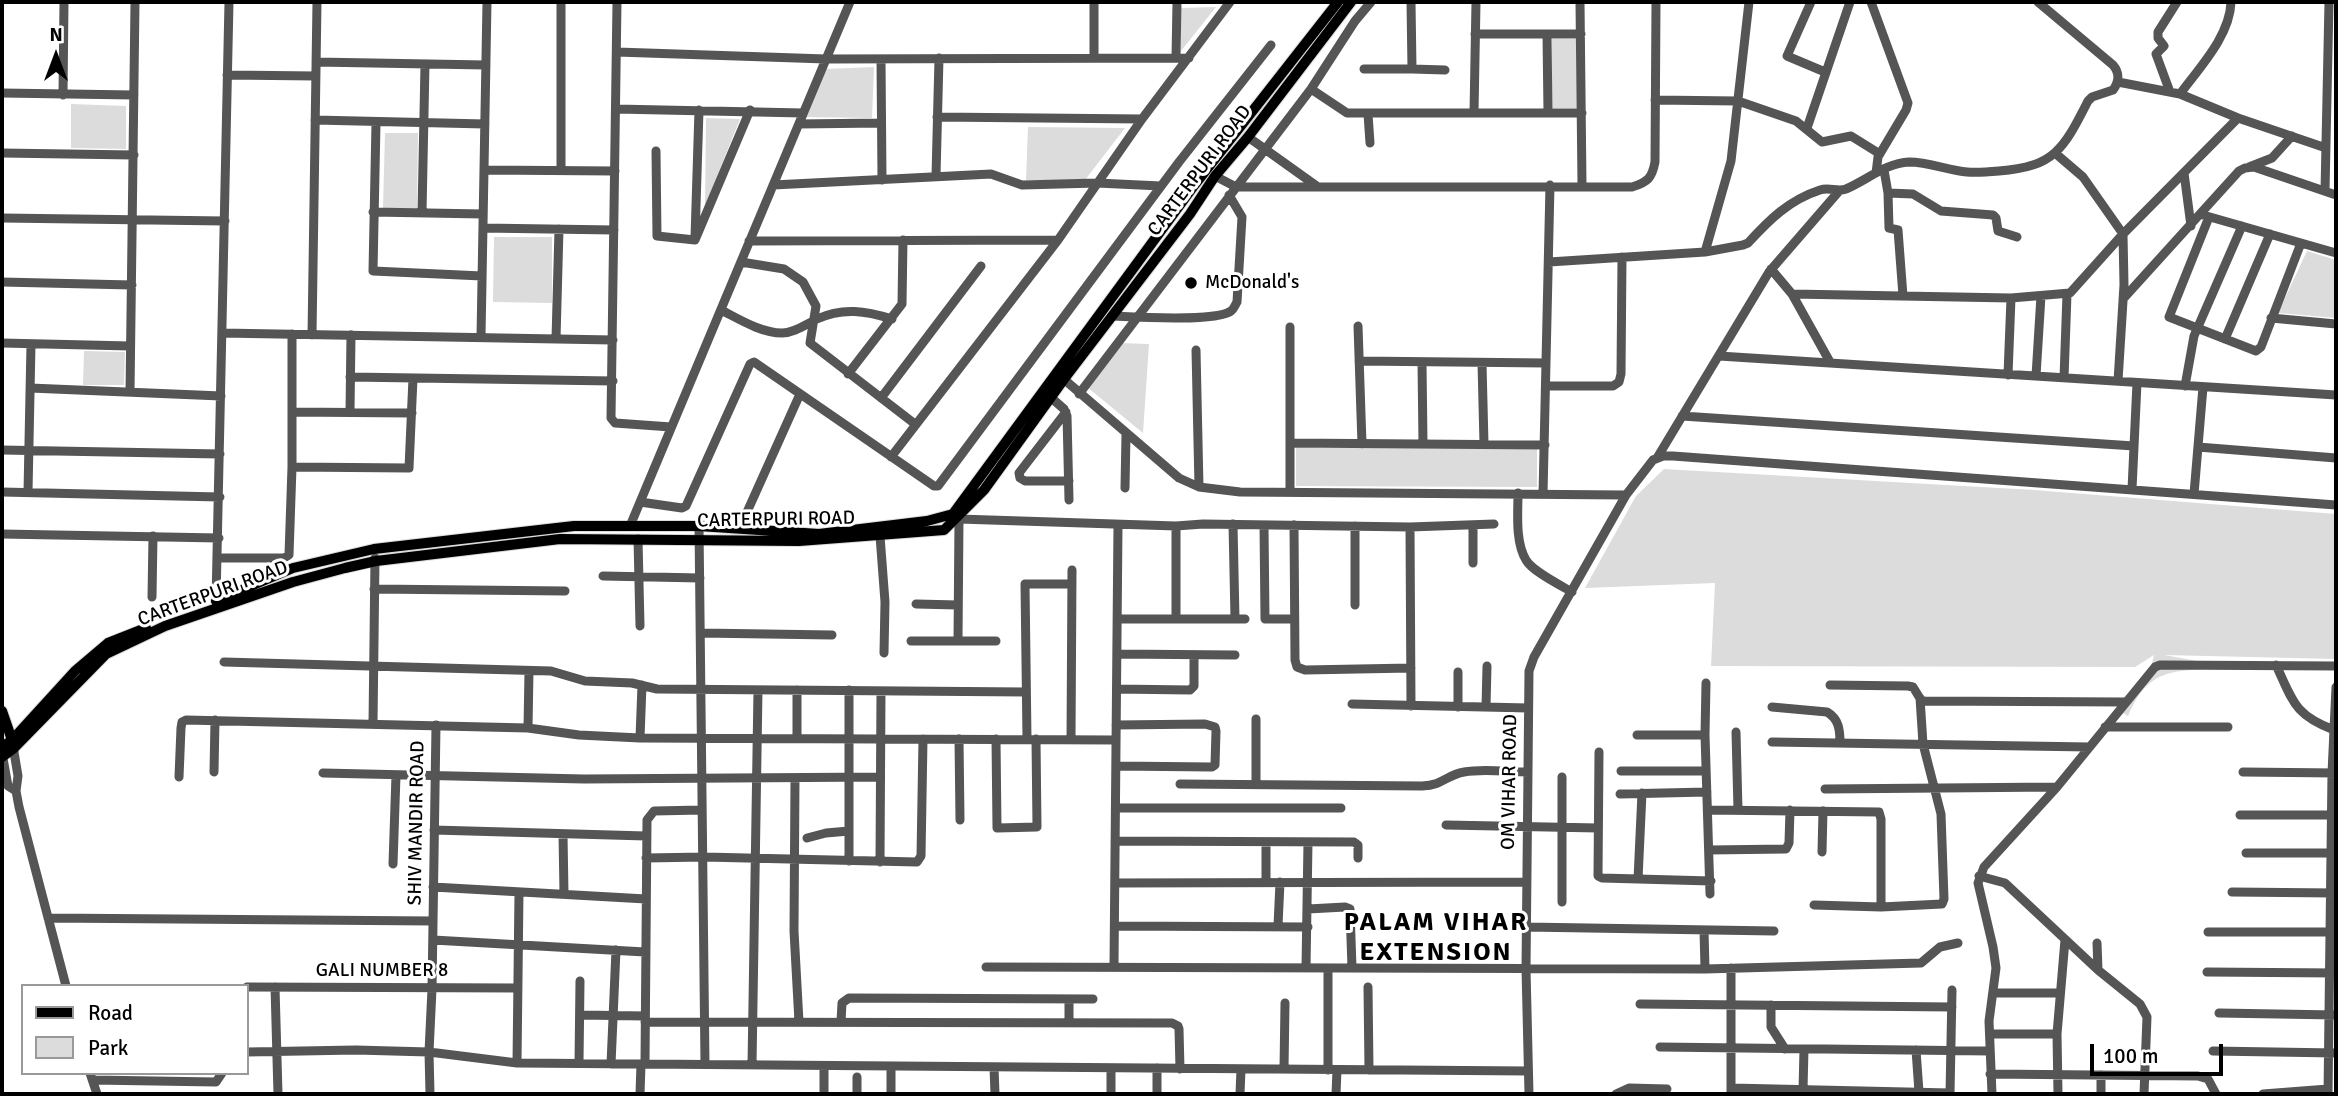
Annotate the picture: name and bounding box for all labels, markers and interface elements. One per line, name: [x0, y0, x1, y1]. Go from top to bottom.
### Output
north arrow: [21, 21, 91, 91]
text: N: [49, 23, 63, 47]
street label: CARTERPURI ROAD: [1143, 101, 1257, 241]
place label: McDonald's: [1205, 272, 1299, 294]
marker: McDonald's: [1183, 275, 1199, 291]
street label: CARTERPURI ROAD: [697, 507, 855, 533]
street label: CARTERPURI ROAD: [135, 556, 291, 632]
street label: OM VIHAR ROAD: [1497, 714, 1523, 850]
street label: SHIV MANDIR ROAD: [404, 740, 430, 906]
district label: PALAM VIHAR EXTENSION: [1345, 907, 1527, 968]
street label: GALI NUMBER 8: [316, 960, 448, 982]
legend: [21, 984, 248, 1075]
text: Road: [88, 1000, 133, 1026]
scale bar: [2093, 1030, 2226, 1074]
text: Park: [88, 1035, 128, 1061]
text: 100 m: [2103, 1043, 2158, 1069]

